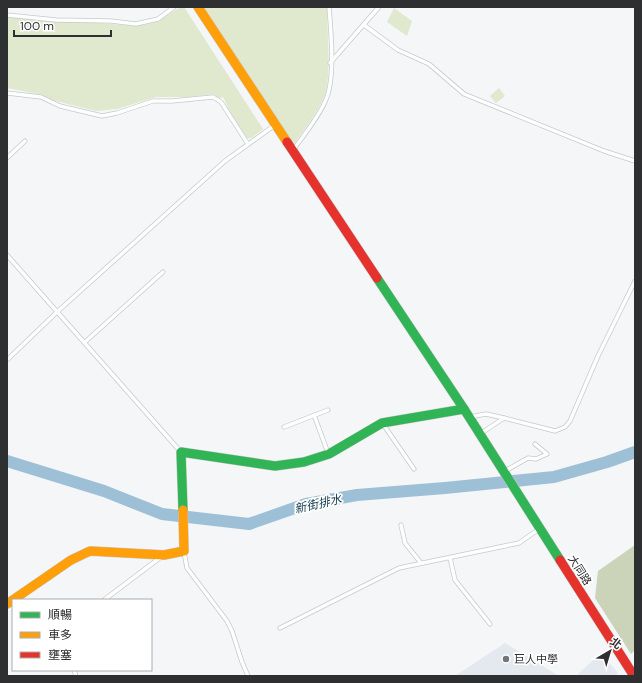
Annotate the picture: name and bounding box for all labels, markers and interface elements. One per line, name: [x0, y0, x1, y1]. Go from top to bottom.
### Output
scale bar: [14, 12, 111, 38]
text: 100 m: [20, 18, 54, 34]
water label: 新街排水: [293, 491, 344, 517]
street label: 大同路: [565, 552, 595, 588]
legend: [12, 599, 152, 671]
text: 順暢: [48, 607, 72, 623]
text: 車多: [48, 627, 72, 643]
north arrow: [590, 631, 630, 671]
text: 北: [608, 634, 625, 652]
text: 壅塞: [48, 647, 72, 663]
place label: 巨人中學: [514, 652, 558, 666]
marker: 巨人中學: [501, 654, 511, 664]

